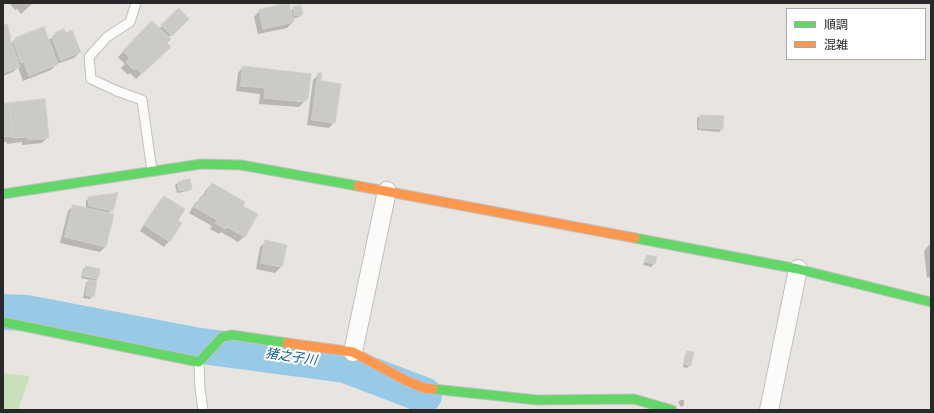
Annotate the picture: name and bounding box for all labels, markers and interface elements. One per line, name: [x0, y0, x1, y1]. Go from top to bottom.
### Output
legend: [786, 8, 926, 60]
text: 順調: [824, 17, 848, 34]
text: 混雑: [824, 37, 848, 54]
water label: 猪之子川: [264, 347, 318, 369]

